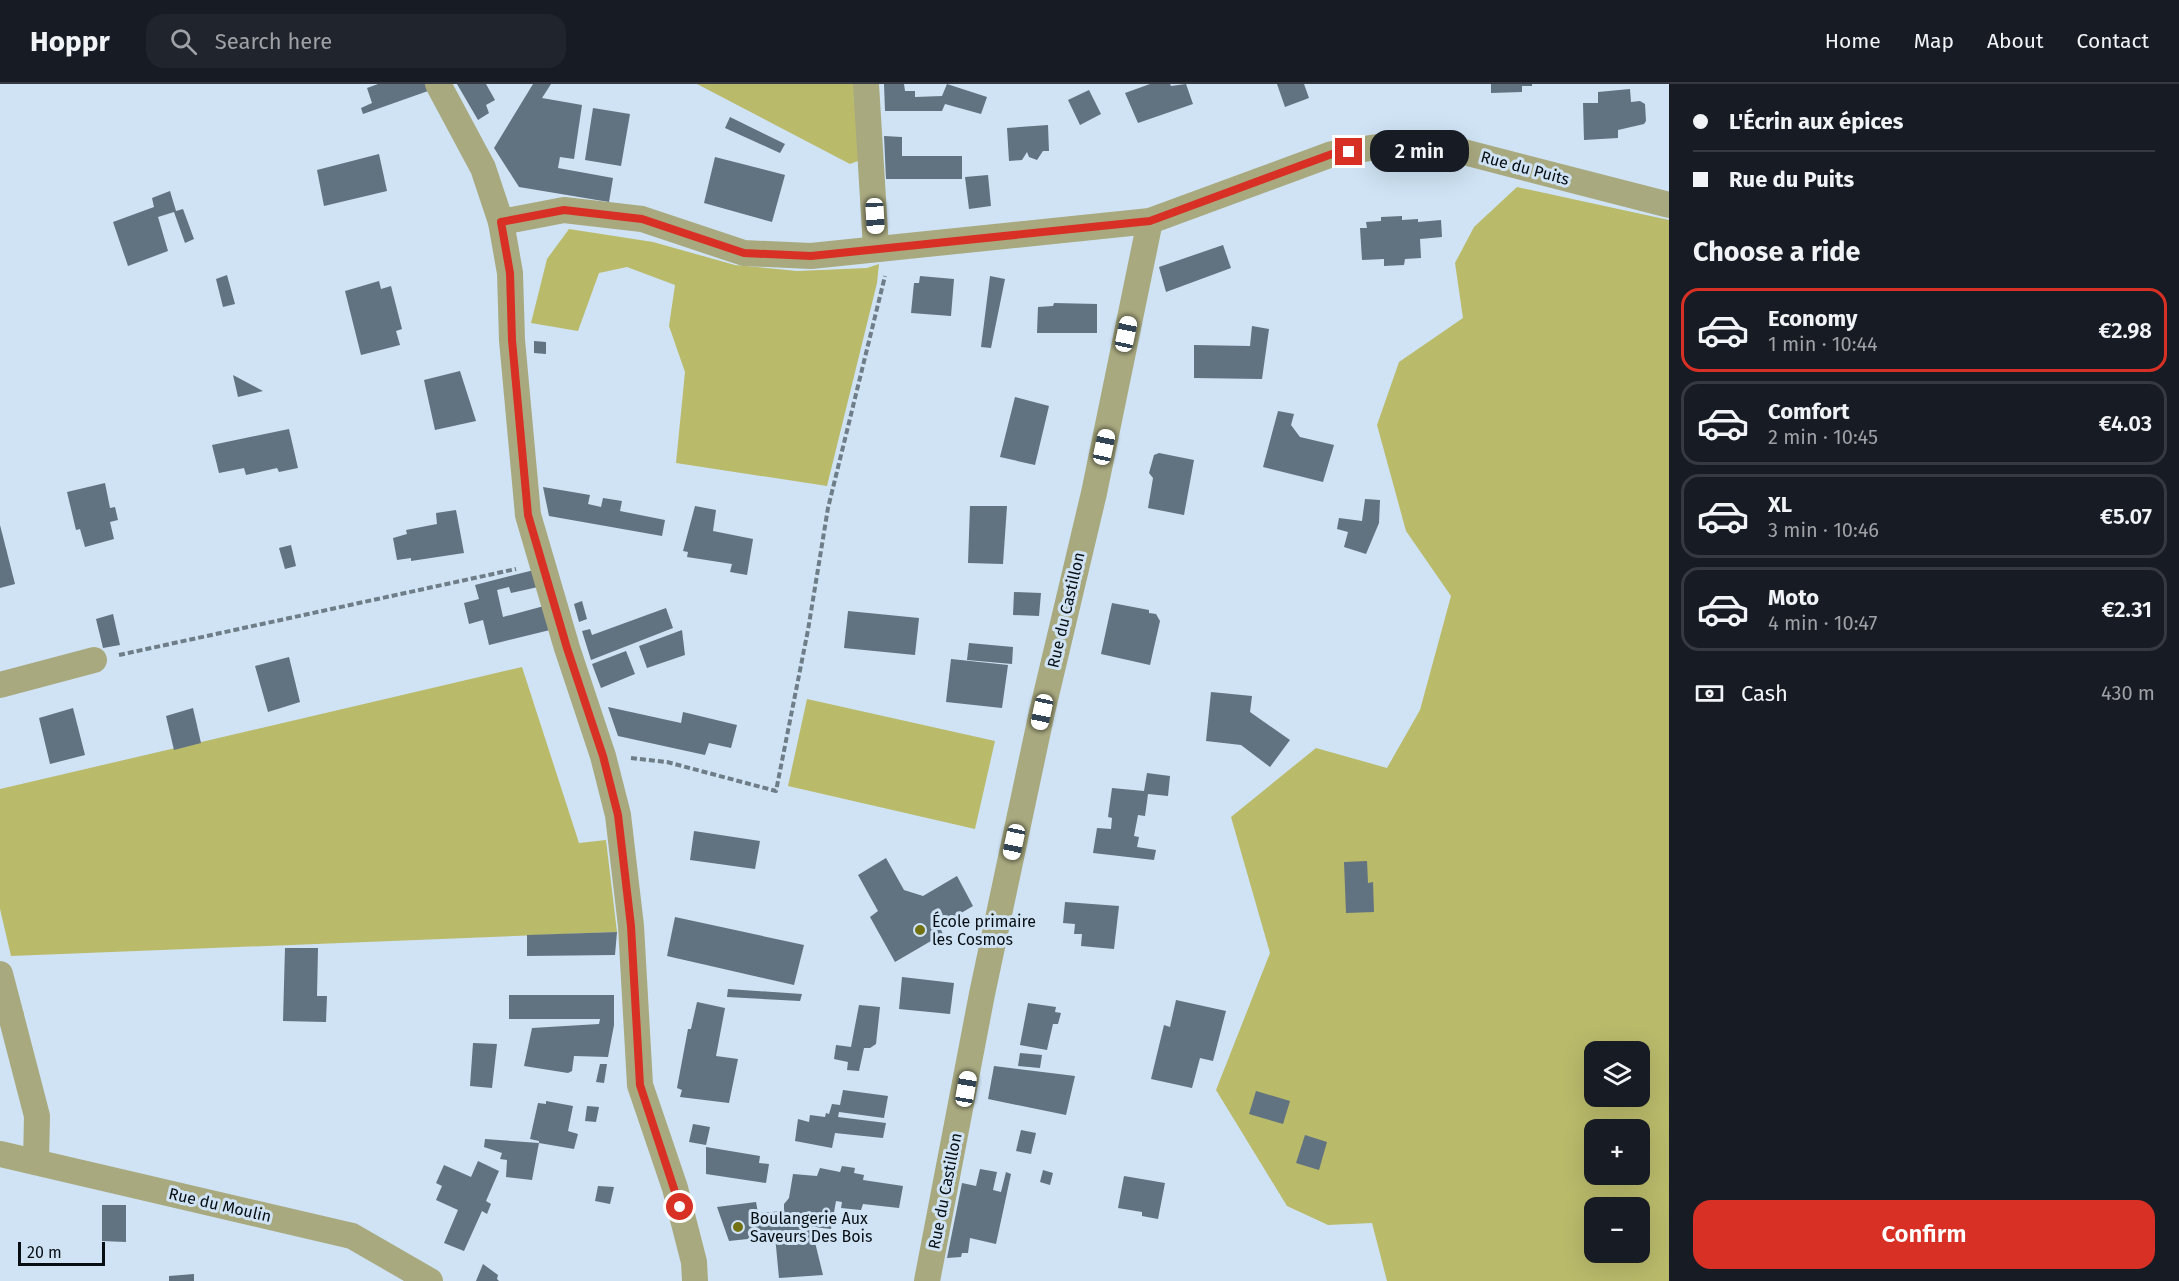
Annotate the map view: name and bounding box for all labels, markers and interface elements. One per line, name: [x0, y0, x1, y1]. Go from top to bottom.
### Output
search box: [146, 14, 566, 68]
text: Hoppr: [30, 25, 110, 58]
icon: search: [167, 25, 200, 58]
text: Search here: [215, 28, 332, 55]
text: Home: [1825, 28, 1881, 54]
text: Map: [1914, 28, 1954, 54]
text: About: [1987, 28, 2044, 54]
text: Contact: [2077, 28, 2149, 54]
text: L'Écrin aux épices: [1729, 108, 1903, 135]
callout: 2 min: [1370, 131, 1469, 173]
route end: [1335, 138, 1362, 165]
text: 2 min: [1395, 139, 1444, 163]
street label: Rue du Puits: [1479, 147, 1571, 189]
text: Rue du Puits: [1729, 166, 1854, 193]
car: [865, 198, 885, 234]
text: Choose a ride: [1693, 236, 1860, 268]
icon: car: [1696, 303, 1750, 357]
text: Economy: [1768, 305, 1857, 332]
car: [1113, 315, 1139, 353]
text: €2.98: [2098, 317, 2152, 344]
text: 1 min · 10:44: [1768, 332, 1878, 356]
icon: car: [1696, 396, 1750, 450]
text: Comfort: [1768, 398, 1849, 425]
text: €4.03: [2099, 410, 2152, 437]
text: 2 min · 10:45: [1768, 425, 1878, 449]
car: [1091, 428, 1117, 466]
icon: car: [1696, 489, 1750, 543]
text: XL: [1768, 491, 1792, 518]
text: €5.07: [2100, 503, 2152, 530]
text: 3 min · 10:46: [1768, 518, 1879, 542]
street label: Rue du Castillon: [1043, 550, 1089, 670]
icon: car: [1696, 582, 1750, 636]
text: Moto: [1768, 584, 1819, 611]
text: €2.31: [2102, 596, 2152, 623]
text: 4 min · 10:47: [1768, 611, 1877, 635]
icon: cash: [1693, 677, 1726, 710]
text: Cash: [1741, 680, 1788, 707]
text: 430 m: [2101, 681, 2155, 705]
car: [1029, 693, 1055, 731]
car: [1001, 823, 1027, 861]
place label: École primaire les Cosmos: [932, 911, 1036, 949]
marker: École primaire les Cosmos: [913, 923, 927, 937]
map controls: [1584, 1041, 1650, 1263]
button: layers: [1584, 1041, 1650, 1107]
car: [954, 1070, 978, 1108]
button: +: [1584, 1119, 1650, 1185]
street label: Rue du Castillon: [924, 1131, 966, 1251]
street label: Rue du Moulin: [167, 1184, 273, 1226]
route start: [666, 1193, 693, 1220]
button: −: [1584, 1197, 1650, 1263]
button: Confirm: [1693, 1200, 2155, 1269]
place label: Boulangerie Aux Saveurs Des Bois: [750, 1209, 872, 1246]
marker: Boulangerie Aux Saveurs Des Bois: [731, 1220, 745, 1234]
scale bar: [18, 1239, 105, 1266]
text: 20 m: [27, 1243, 62, 1262]

